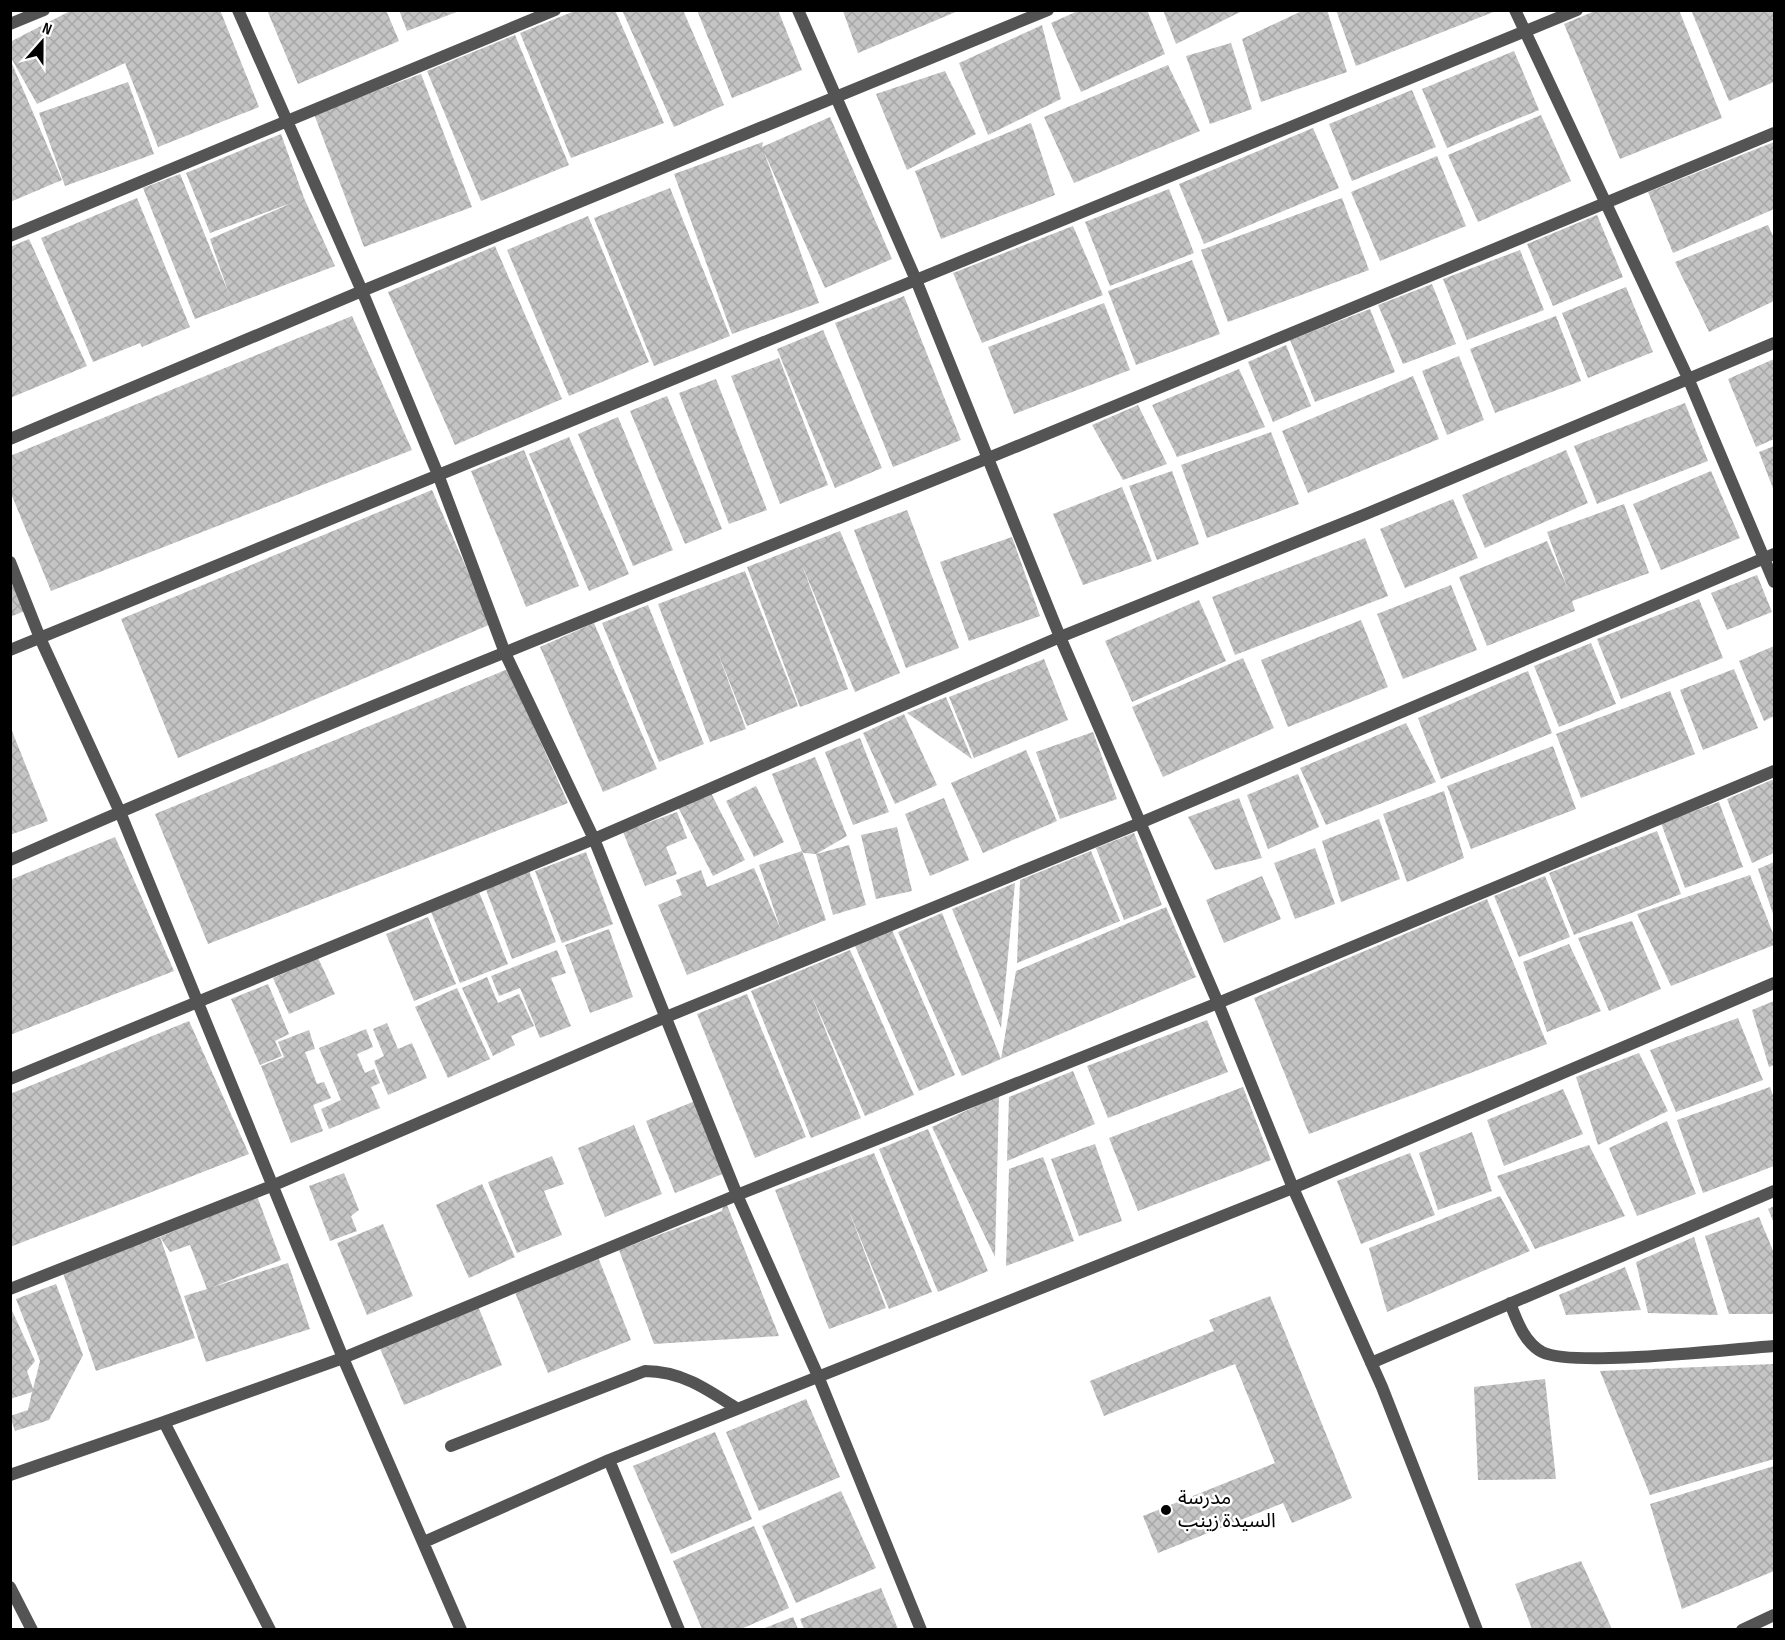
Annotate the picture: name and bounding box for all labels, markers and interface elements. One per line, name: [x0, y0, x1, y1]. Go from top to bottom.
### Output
north arrow: [12, 12, 72, 72]
text: N: [39, 19, 54, 40]
place label: مدرسة السيدة زينب: [1178, 1486, 1276, 1533]
marker: مدرسة السيدة زينب: [1159, 1503, 1173, 1517]

